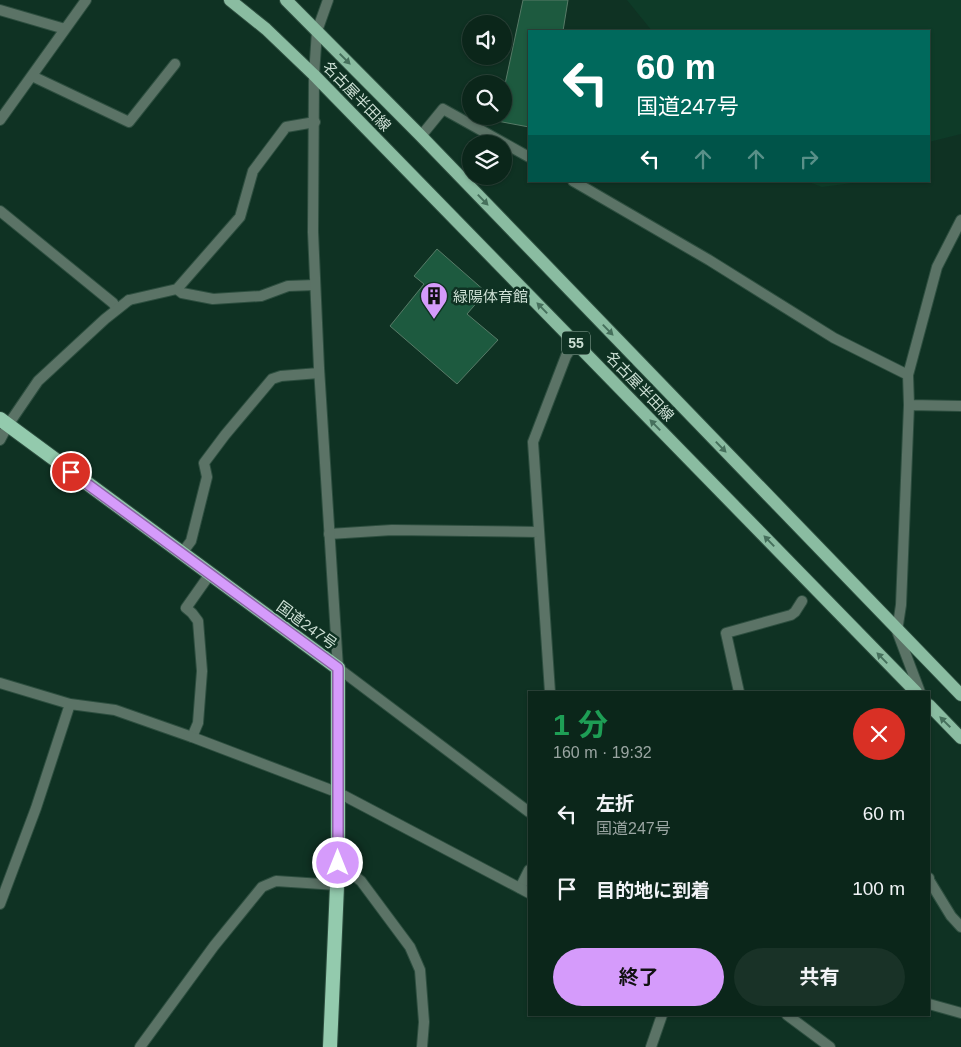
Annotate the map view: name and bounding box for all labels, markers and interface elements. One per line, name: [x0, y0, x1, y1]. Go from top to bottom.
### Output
map controls: [462, 15, 512, 185]
button: sound: [462, 15, 512, 65]
text: 60 m: [636, 47, 716, 86]
icon: left: [553, 50, 618, 115]
one-way arrow: [339, 53, 351, 65]
street label: 名古屋半田線: [320, 58, 394, 134]
button: search: [462, 75, 512, 125]
text: 国道247号: [636, 94, 739, 119]
button: layers: [462, 135, 512, 185]
icon: left: [636, 145, 664, 173]
icon: ahead: [689, 145, 717, 173]
icon: ahead: [742, 145, 770, 173]
icon: right: [795, 145, 823, 173]
one-way arrow: [477, 194, 489, 206]
building icon: 緑陽体育館: [419, 281, 449, 320]
place label: 緑陽体育館: [453, 288, 528, 305]
one-way arrow: [536, 303, 548, 315]
one-way arrow: [602, 324, 614, 336]
road number: 55: [562, 332, 590, 354]
street label: 名古屋半田線: [603, 348, 677, 424]
one-way arrow: [649, 419, 661, 431]
one-way arrow: [715, 441, 727, 453]
pin: [50, 451, 92, 493]
icon: arrive: [57, 458, 85, 486]
one-way arrow: [763, 535, 775, 547]
street label: 国道247号: [274, 598, 340, 652]
one-way arrow: [876, 652, 888, 664]
text: 1 分: [553, 708, 608, 741]
button: close: [853, 708, 905, 760]
one-way arrow: [939, 716, 951, 728]
text: 160 m · 19:32: [553, 744, 652, 761]
text: 左折: [596, 793, 634, 814]
icon: left: [553, 800, 581, 828]
text: 60 m: [863, 803, 905, 824]
text: 国道247号: [596, 820, 671, 837]
position arrow: [311, 836, 363, 888]
icon: arrive: [553, 875, 581, 903]
text: 100 m: [852, 878, 905, 899]
text: 目的地に到着: [596, 880, 710, 901]
button: 終了: [553, 948, 724, 1006]
button: 共有: [734, 948, 905, 1006]

